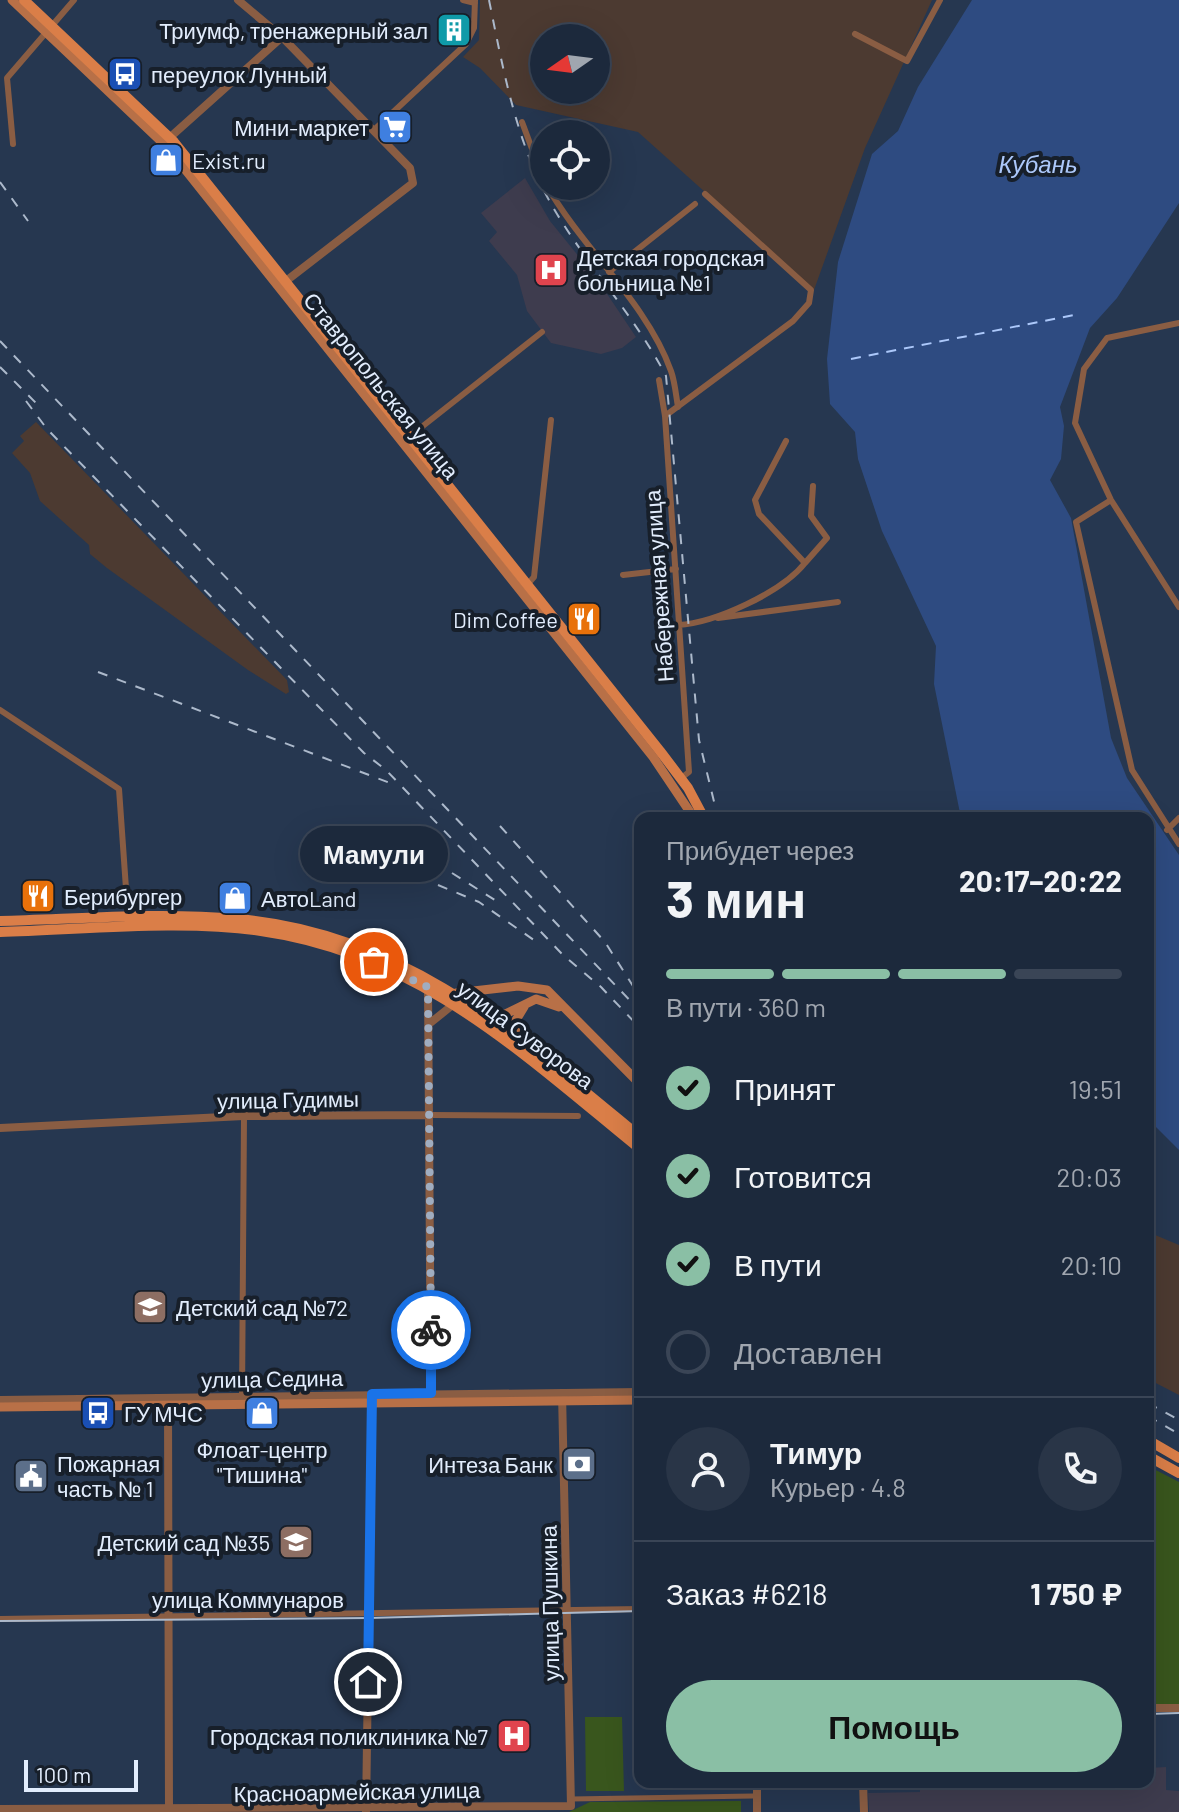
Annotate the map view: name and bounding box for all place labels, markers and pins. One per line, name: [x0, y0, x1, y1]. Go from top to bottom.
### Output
building icon: Триумф, тренажерный зал: [435, 11, 473, 49]
place label: Триумф, тренажерный зал: [159, 17, 428, 44]
bus stop icon: переулок Лунный: [106, 55, 144, 93]
place label: переулок Лунный: [151, 61, 327, 88]
supermarket icon: Мини-маркет: [376, 108, 414, 146]
place label: Мини-маркет: [234, 114, 369, 141]
shop icon: Exist.ru: [147, 141, 185, 179]
place label: Exist.ru: [192, 147, 266, 173]
place label: Детская городская больница №1: [577, 244, 765, 296]
hospital icon: Детская городская больница №1: [532, 251, 570, 289]
restaurant icon: Dim Coffee: [565, 600, 603, 638]
place label: Dim Coffee: [453, 606, 558, 632]
callout: Мамули: [300, 826, 448, 882]
restaurant icon: Берибургер: [19, 877, 57, 915]
shop icon: АвтоLand: [216, 879, 254, 917]
place label: Берибургер: [64, 883, 182, 910]
place label: АвтоLand: [261, 885, 356, 911]
pin: [340, 928, 408, 996]
school or university icon: Детский сад №72: [131, 1288, 169, 1326]
place label: Детский сад №72: [176, 1294, 348, 1321]
bus stop icon: ГУ МЧС: [79, 1394, 117, 1432]
shop icon: Флоат-центр "Тишина": [243, 1394, 281, 1432]
place label: ГУ МЧС: [124, 1400, 203, 1426]
place label: Флоат-центр "Тишина": [197, 1436, 327, 1487]
bank icon: Интеза Банк: [560, 1445, 598, 1483]
place label: Пожарная часть № 1: [57, 1450, 160, 1501]
place label: Интеза Банк: [428, 1451, 553, 1477]
public building icon: Пожарная часть № 1: [12, 1457, 50, 1495]
school or university icon: Детский сад №35: [277, 1523, 315, 1561]
place label: Детский сад №35: [97, 1529, 270, 1556]
pin: [334, 1648, 402, 1716]
hospital icon: Городская поликлиника №7: [495, 1717, 533, 1755]
place label: Городская поликлиника №7: [210, 1723, 488, 1750]

